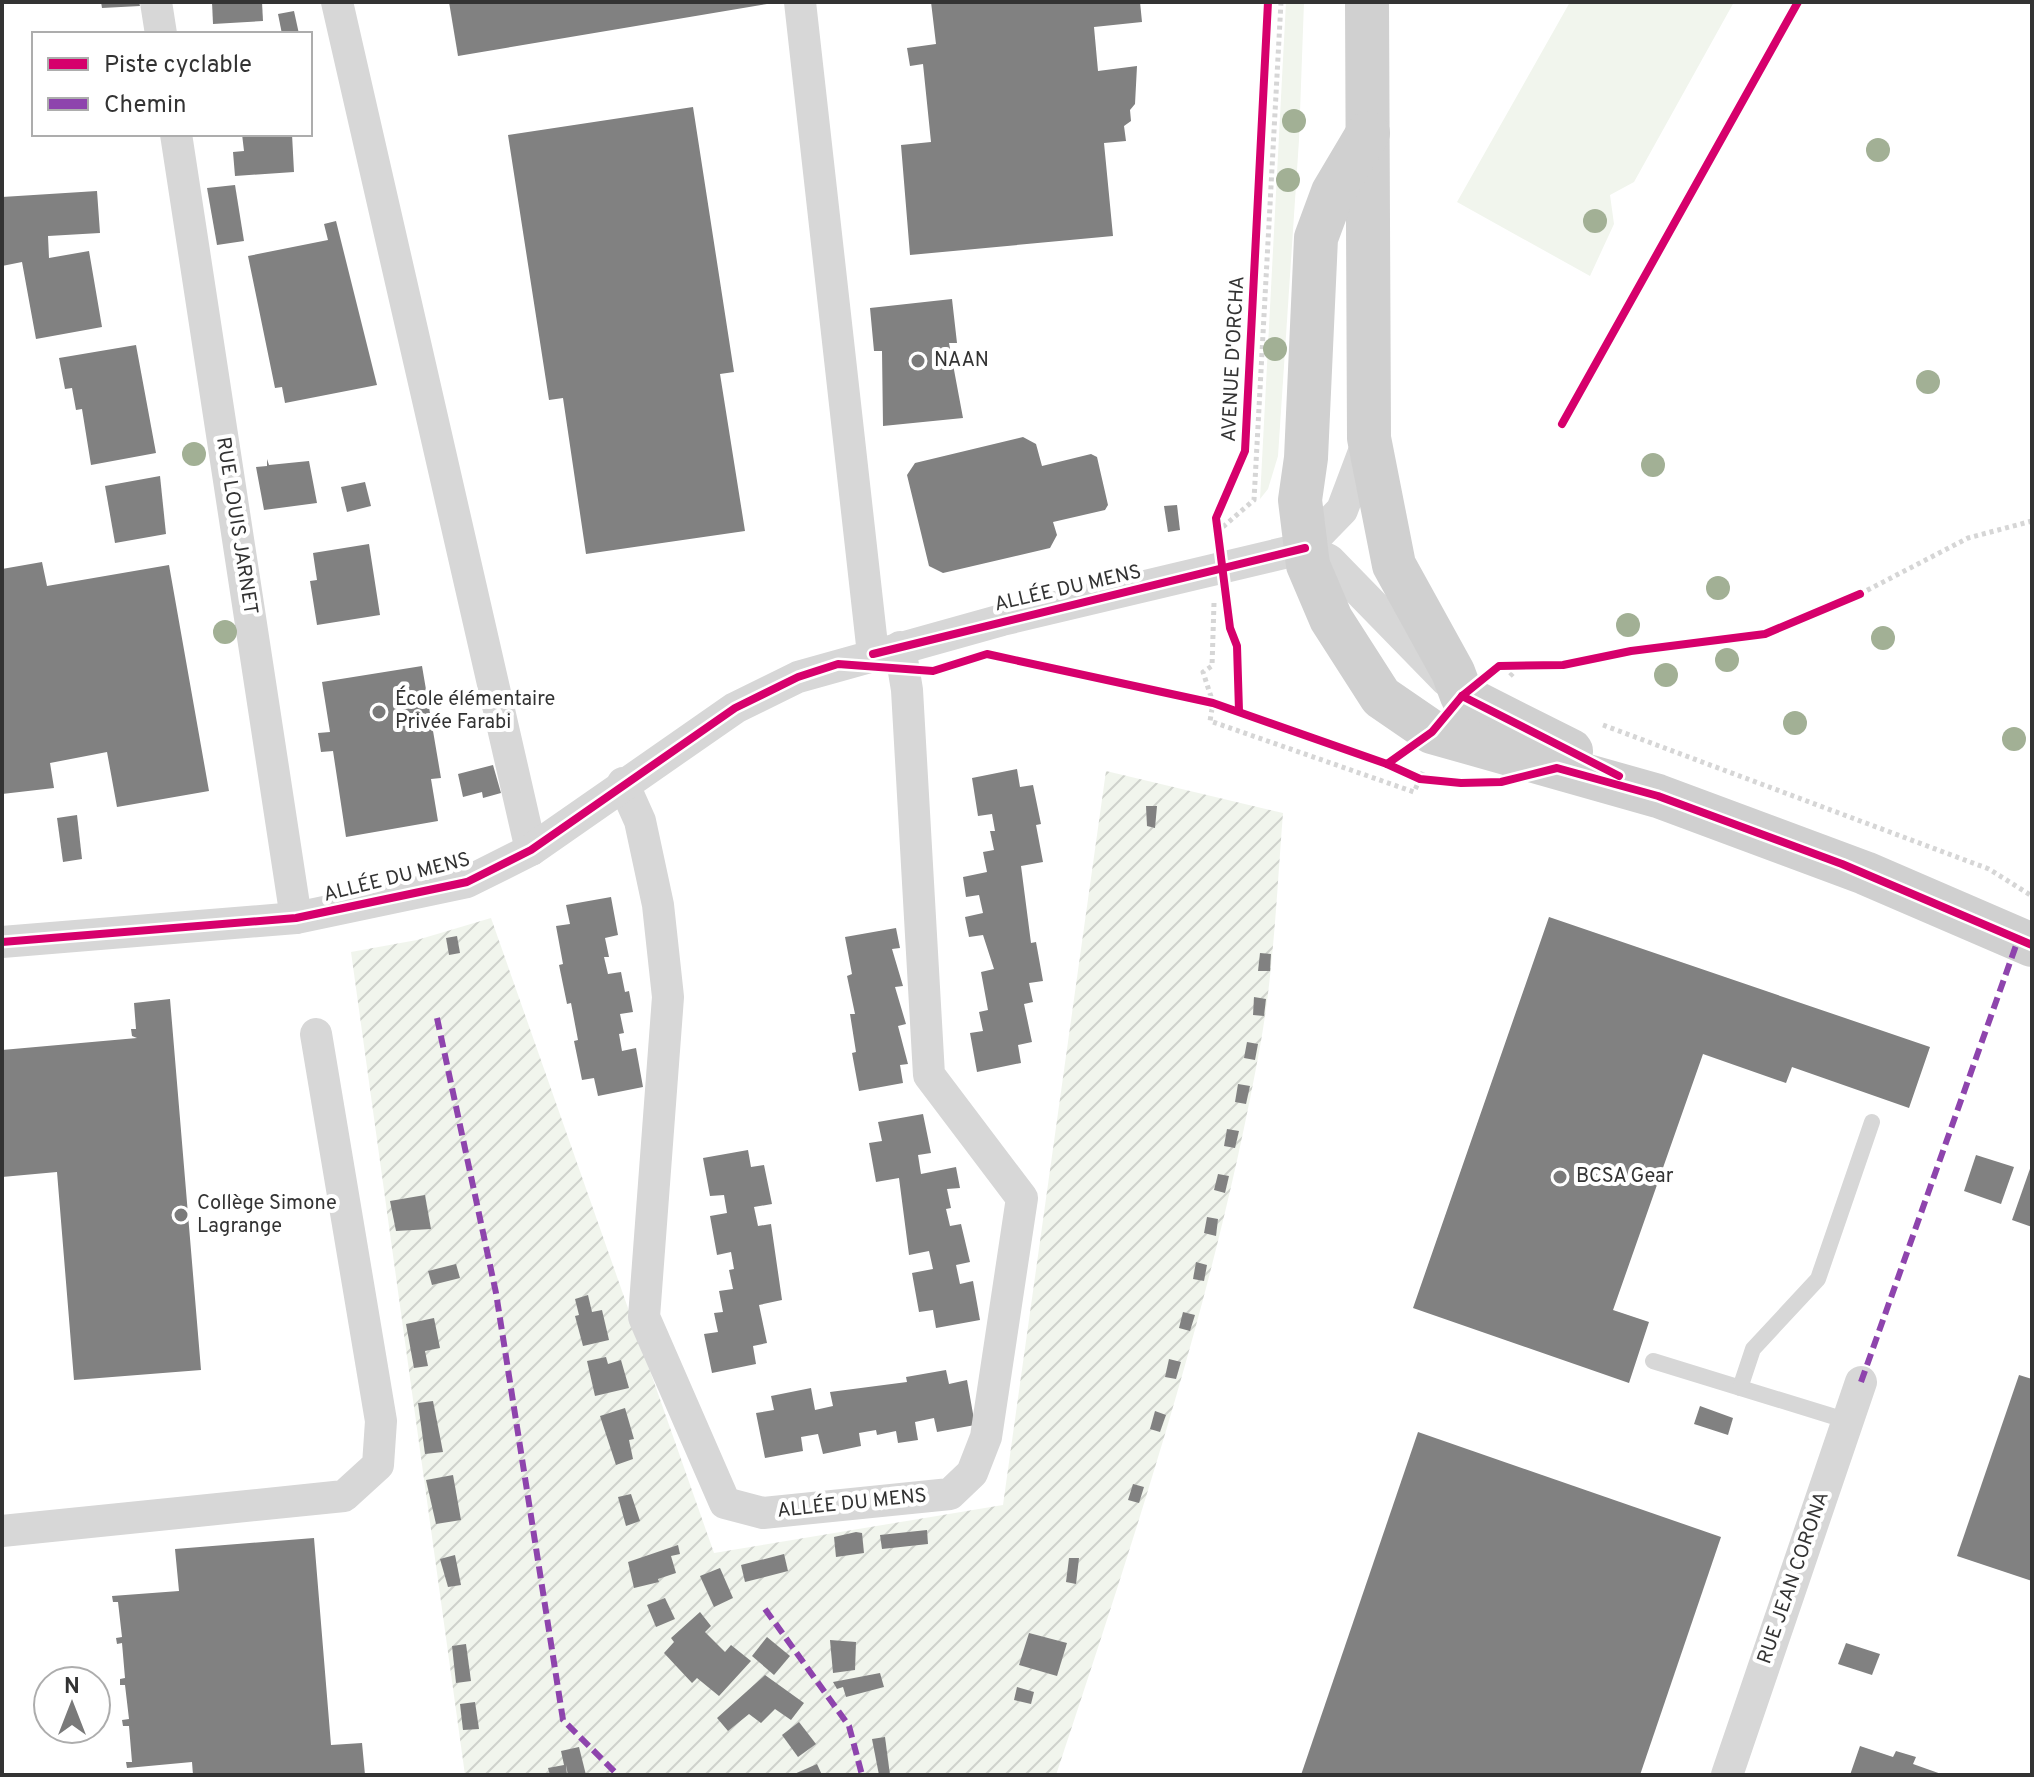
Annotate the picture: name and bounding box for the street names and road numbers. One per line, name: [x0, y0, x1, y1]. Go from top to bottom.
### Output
street label: AVENUE D'ORCHA: [1217, 275, 1251, 443]
street label: RUE LOUIS JARNET: [209, 435, 263, 617]
street label: ALLÉE DU MENS: [991, 557, 1144, 619]
street label: ALLÉE DU MENS: [321, 845, 473, 909]
street label: ALLÉE DU MENS: [776, 1481, 928, 1525]
street label: RUE JEAN CORONA: [1752, 1488, 1836, 1668]

